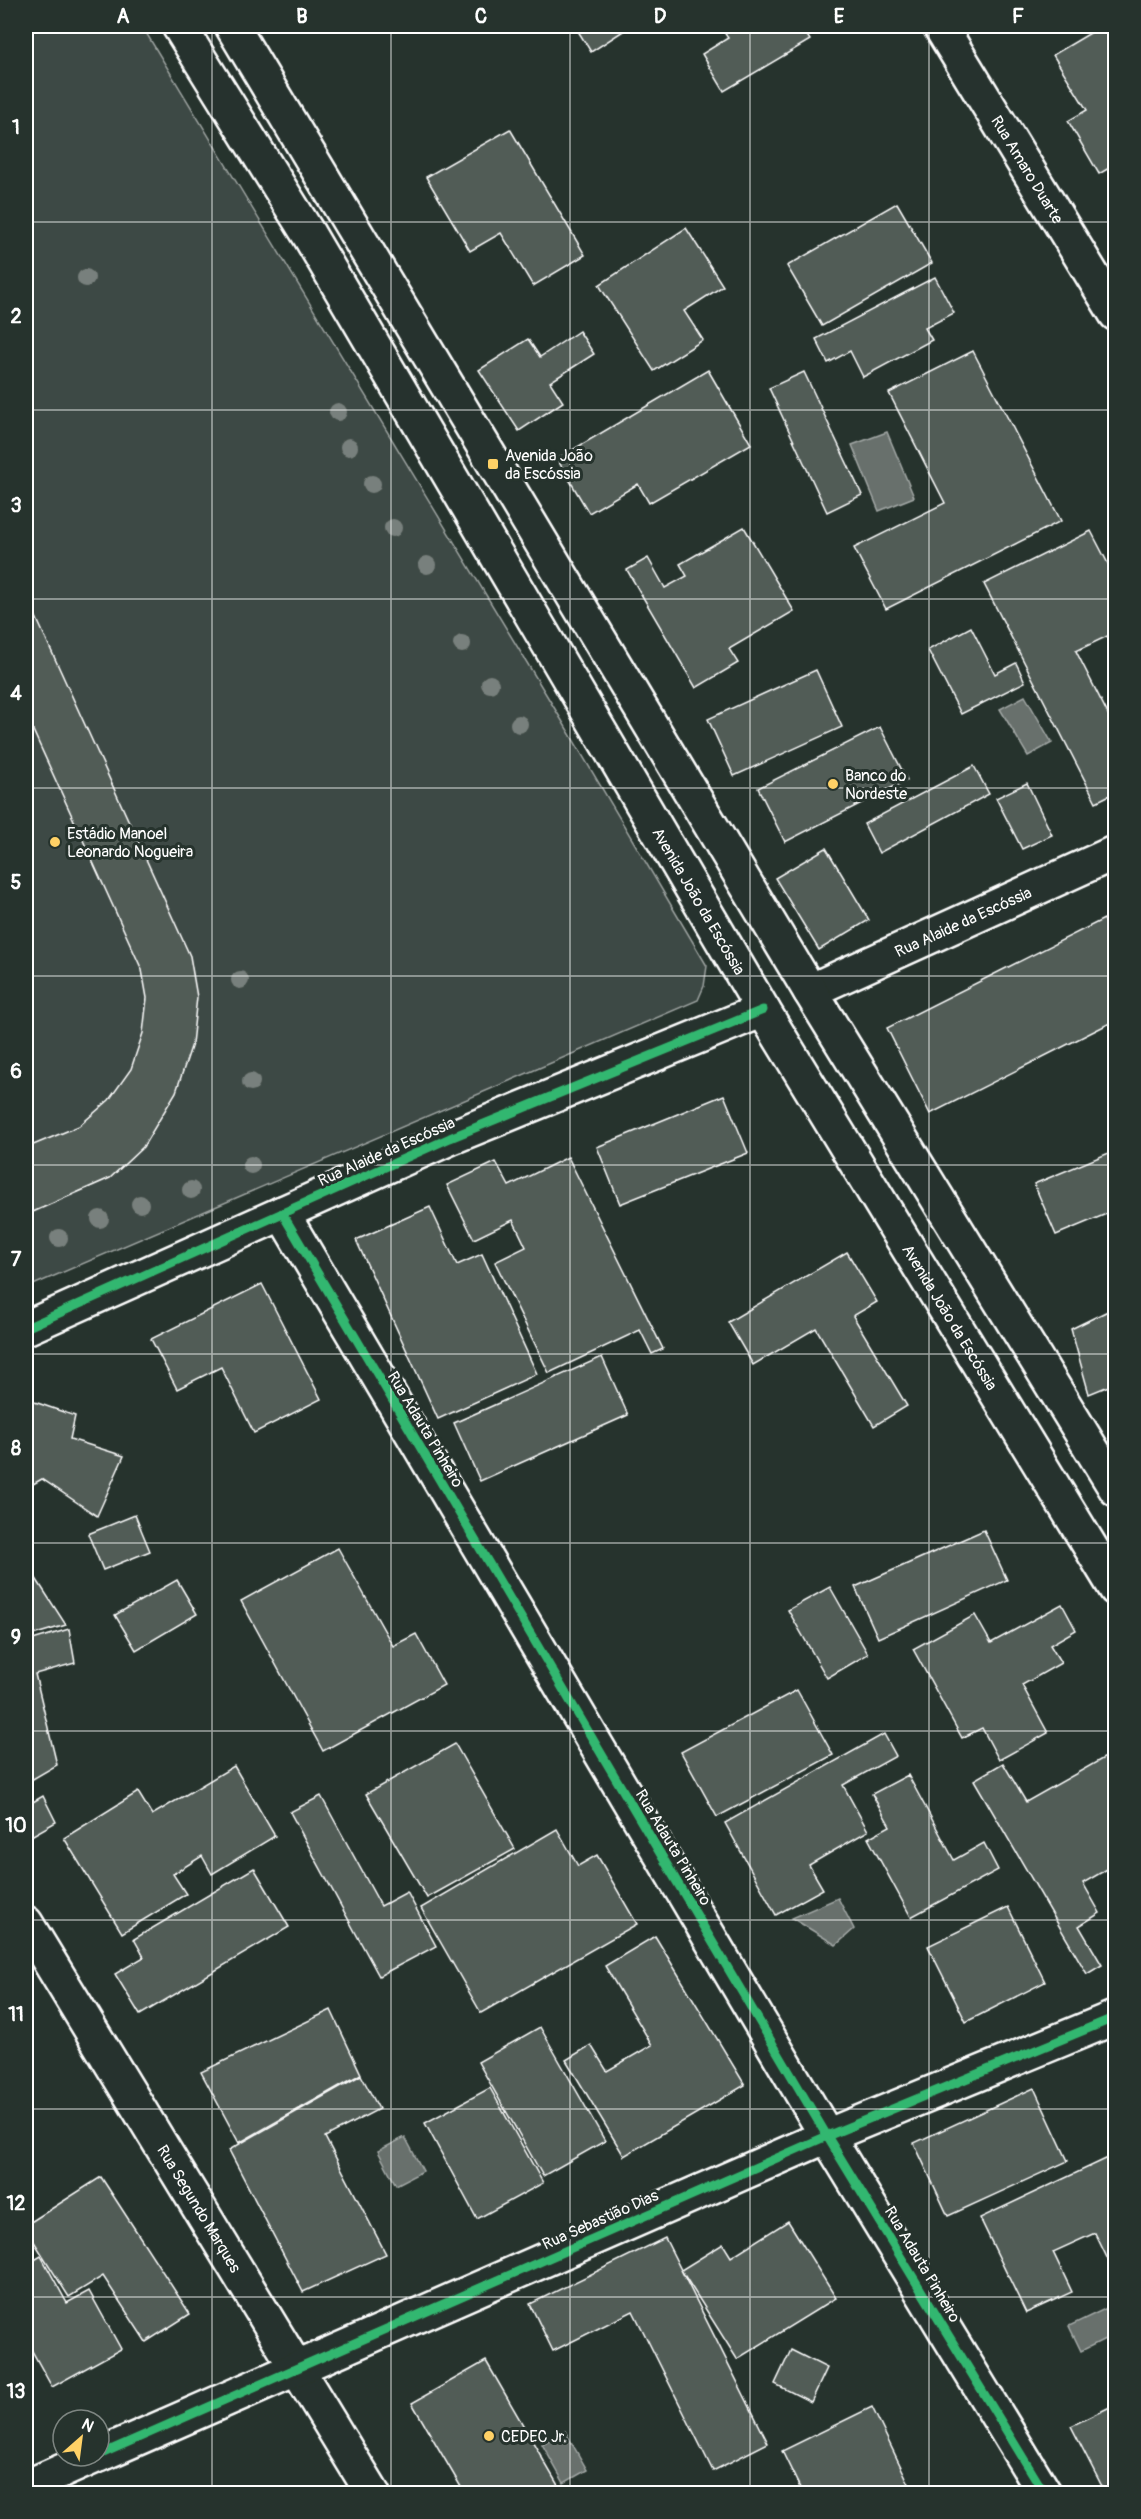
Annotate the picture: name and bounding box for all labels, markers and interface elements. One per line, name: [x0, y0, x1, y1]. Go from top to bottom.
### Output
text: A: [117, 4, 130, 29]
text: B: [296, 4, 308, 29]
text: C: [475, 4, 487, 29]
text: D: [654, 4, 667, 29]
text: E: [834, 4, 845, 29]
text: F: [1012, 4, 1024, 29]
street label: Rua Amaro Duarte: [986, 112, 1067, 228]
text: 1: [12, 115, 20, 140]
text: 2: [10, 304, 22, 329]
place label: Avenida João da Escóssia: [505, 446, 593, 484]
marker: Avenida João da Escóssia: [486, 457, 500, 471]
text: 3: [10, 493, 22, 518]
text: 4: [10, 681, 22, 706]
place label: Banco do Nordeste: [845, 766, 907, 804]
marker: Banco do Nordeste: [826, 777, 840, 791]
place label: Estádio Manoel Leonardo Nogueira: [67, 824, 193, 862]
street label: Avenida João da Escóssia: [647, 824, 749, 979]
marker: Estádio Manoel Leonardo Nogueira: [48, 835, 62, 849]
text: 5: [11, 870, 22, 895]
street label: Rua Alaide da Escóssia: [892, 883, 1035, 962]
text: 6: [10, 1059, 22, 1084]
street label: Rua Alaide da Escóssia: [315, 1113, 458, 1191]
street label: Avenida João da Escóssia: [897, 1241, 1001, 1394]
text: 7: [11, 1247, 22, 1272]
street label: Rua Adauta Pinheiro: [383, 1368, 468, 1491]
text: 8: [11, 1436, 21, 1461]
text: 9: [11, 1625, 21, 1650]
street label: Rua Adauta Pinheiro: [631, 1786, 716, 1909]
text: 10: [5, 1813, 27, 1838]
text: 11: [8, 2002, 24, 2027]
street label: Rua Segundo Marques: [152, 2142, 245, 2276]
street label: Rua Sebastião Dias: [539, 2185, 662, 2254]
text: 12: [7, 2191, 26, 2216]
street label: Rua Adauta Pinheiro: [880, 2203, 965, 2326]
text: 13: [7, 2379, 25, 2404]
north arrow: [51, 2408, 111, 2468]
text: N: [78, 2414, 97, 2437]
place label: CEDEC Jr.: [501, 2427, 567, 2447]
marker: CEDEC Jr.: [482, 2429, 496, 2443]

